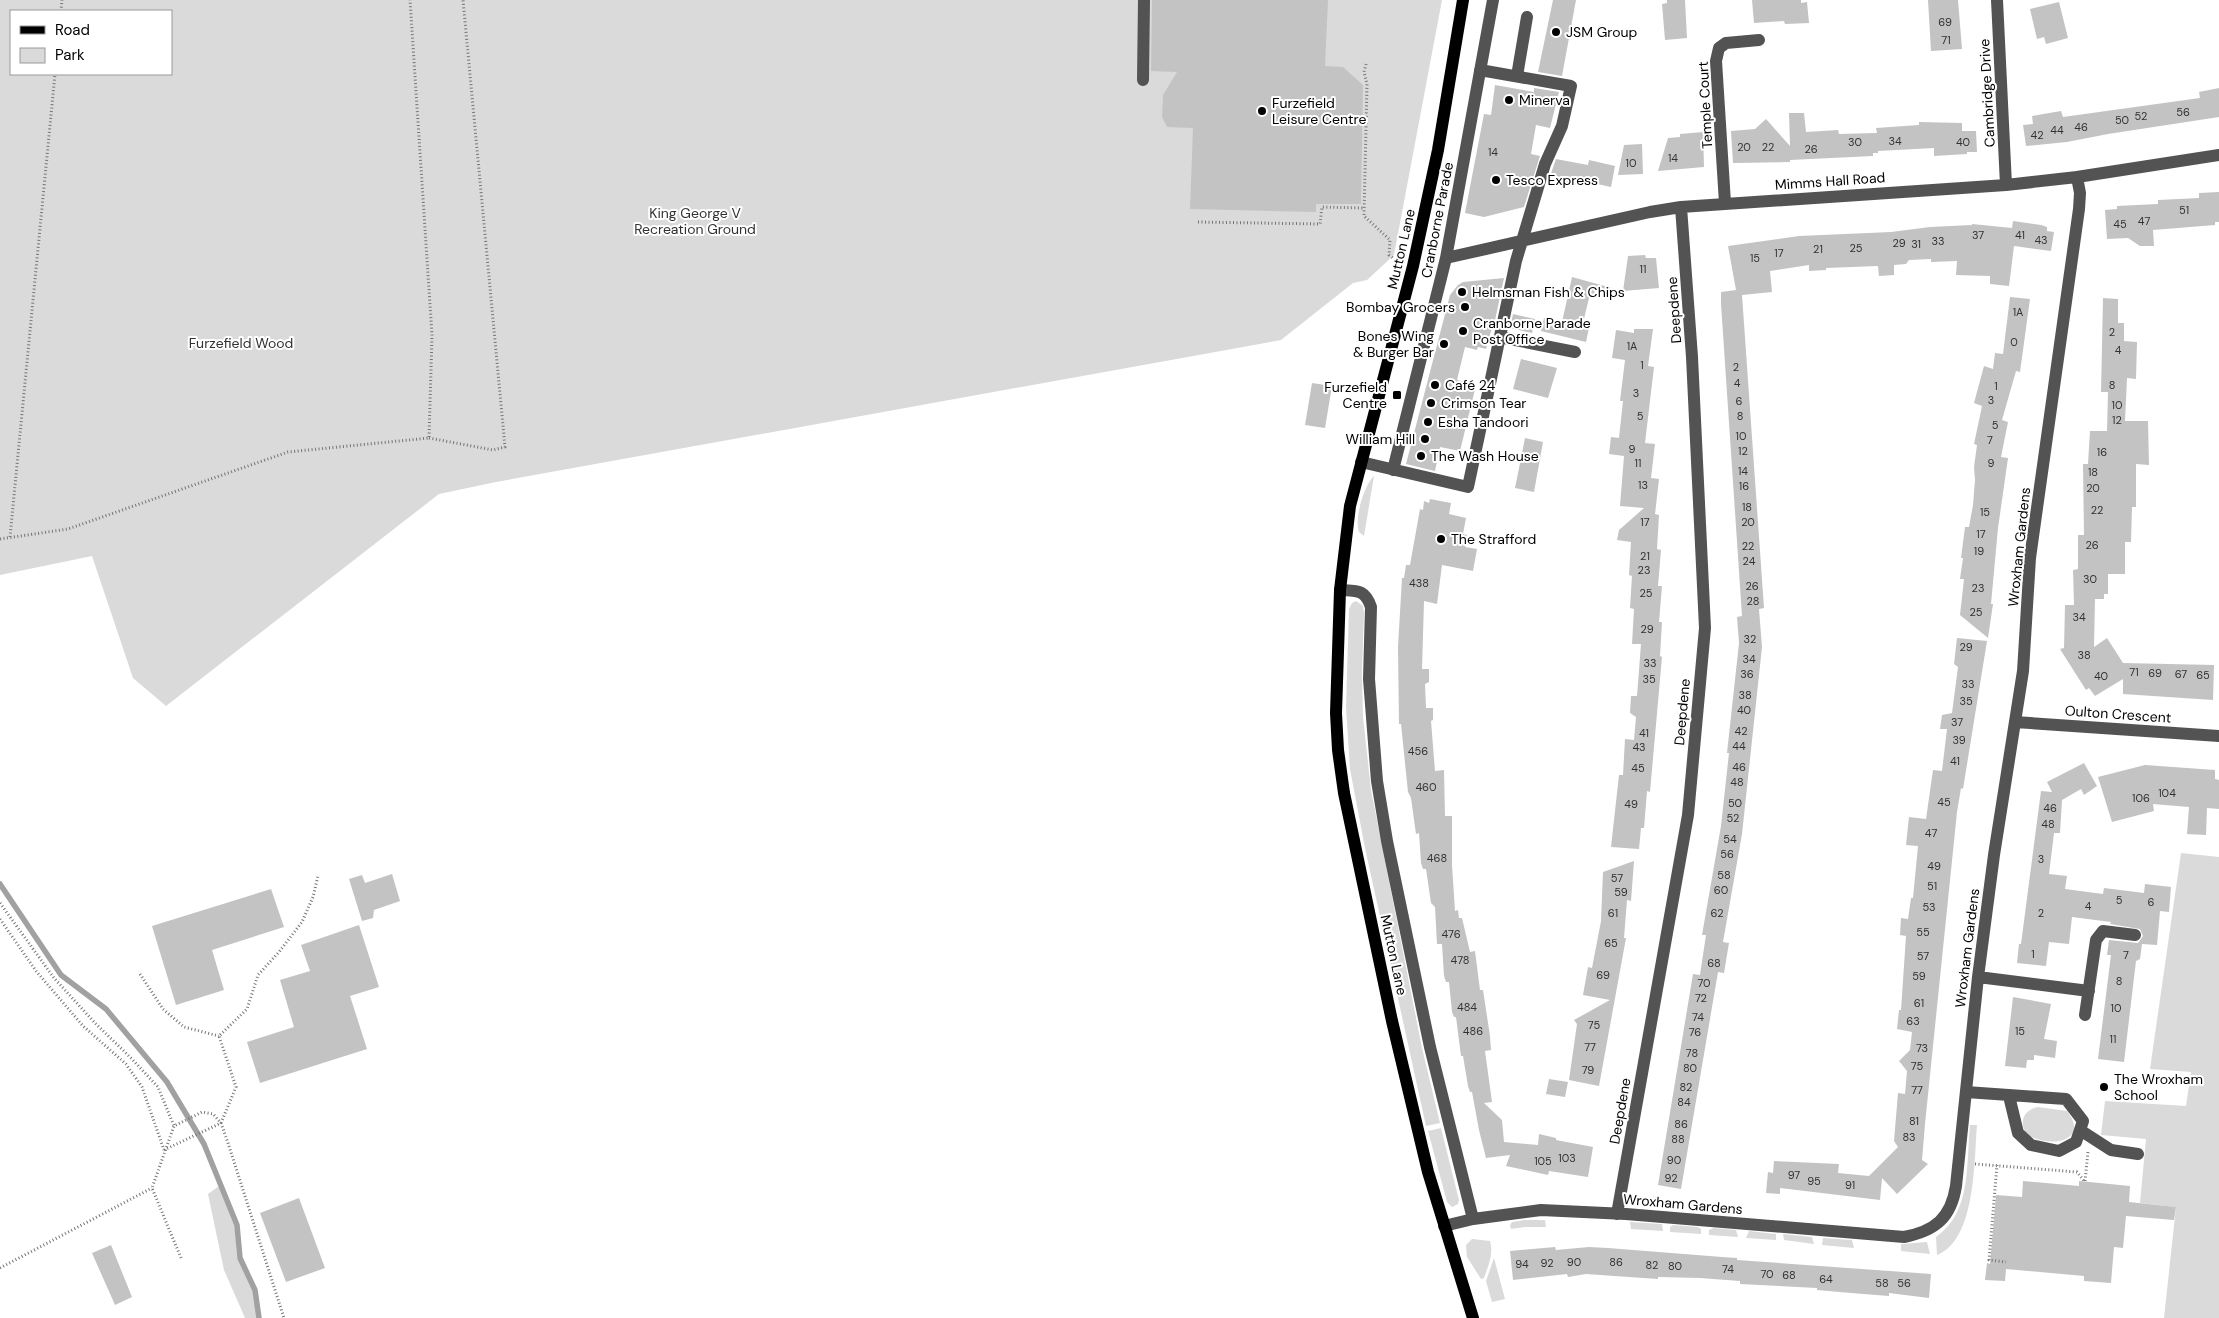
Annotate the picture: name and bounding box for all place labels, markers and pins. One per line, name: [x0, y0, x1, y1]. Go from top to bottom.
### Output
place label: JSM Group: [1566, 23, 1637, 41]
marker: JSM Group: [1550, 26, 1562, 38]
place label: Minerva: [1519, 91, 1570, 109]
place label: Furzefield Leisure Centre: [1272, 94, 1366, 128]
marker: Minerva: [1503, 94, 1515, 106]
marker: Furzefield Leisure Centre: [1256, 105, 1268, 117]
place label: Tesco Express: [1506, 171, 1598, 189]
marker: Tesco Express: [1490, 174, 1502, 186]
place label: Helmsman Fish & Chips: [1472, 283, 1625, 301]
marker: Helmsman Fish & Chips: [1456, 286, 1468, 298]
place label: Bombay Grocers: [1346, 298, 1455, 316]
marker: Bombay Grocers: [1459, 301, 1471, 313]
place label: Cranborne Parade Post Office: [1473, 314, 1591, 348]
marker: Cranborne Parade Post Office: [1457, 325, 1469, 337]
place label: Bones Wing & Burger Bar: [1353, 327, 1434, 361]
marker: Bones Wing & Burger Bar: [1438, 338, 1450, 350]
place label: Café 24: [1445, 376, 1496, 394]
place label: Furzefield Centre: [1324, 378, 1387, 412]
marker: Café 24: [1429, 379, 1441, 391]
marker: Furzefield Centre: [1391, 389, 1403, 401]
place label: Crimson Tear: [1441, 394, 1526, 412]
marker: Crimson Tear: [1425, 397, 1437, 409]
place label: Esha Tandoori: [1438, 413, 1529, 431]
marker: Esha Tandoori: [1422, 416, 1434, 428]
place label: William Hill: [1346, 430, 1415, 448]
marker: William Hill: [1419, 433, 1431, 445]
place label: The Wash House: [1431, 447, 1539, 465]
marker: The Wash House: [1415, 450, 1427, 462]
place label: The Strafford: [1451, 530, 1536, 548]
marker: The Strafford: [1435, 533, 1447, 545]
place label: The Wroxham School: [2114, 1070, 2203, 1104]
marker: The Wroxham School: [2098, 1081, 2110, 1093]

